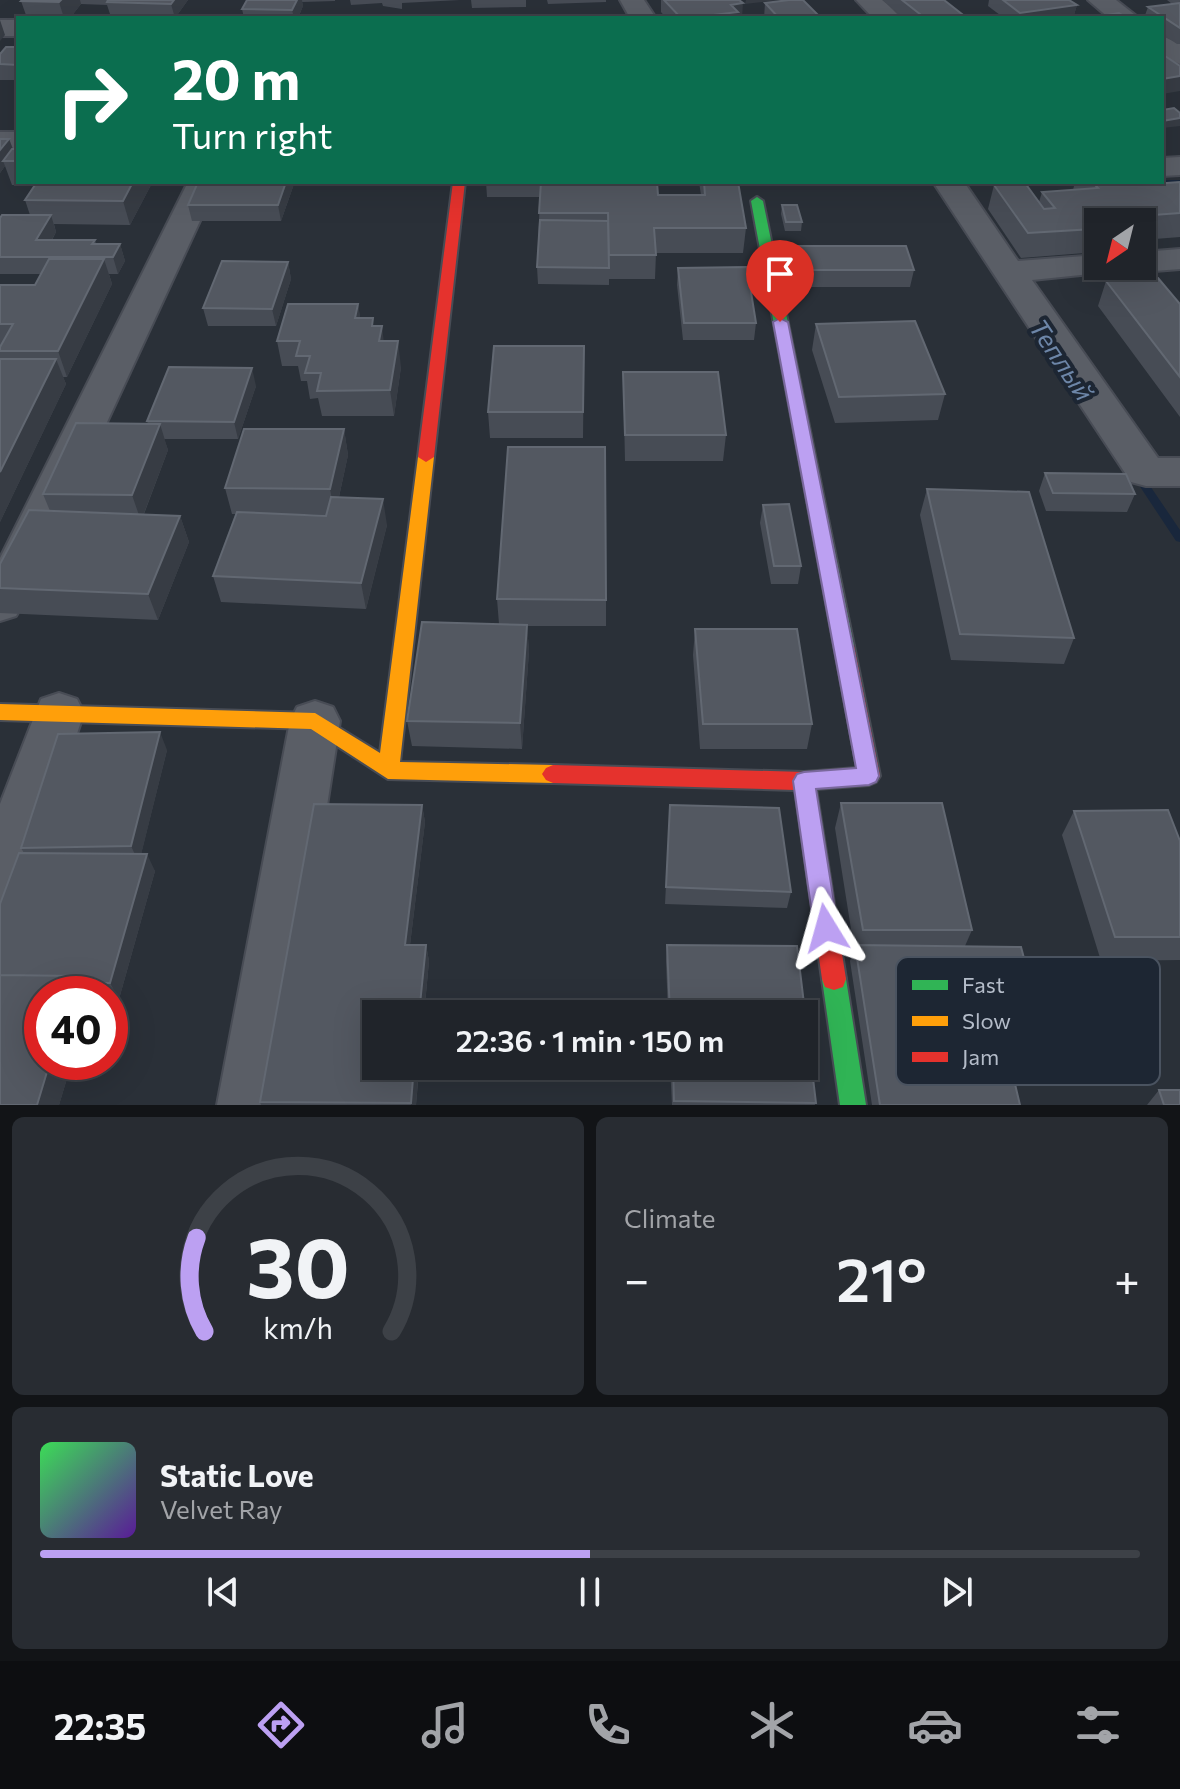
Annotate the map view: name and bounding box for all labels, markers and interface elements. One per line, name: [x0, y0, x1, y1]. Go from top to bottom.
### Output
text: 20 m: [172, 43, 300, 112]
icon: right: [40, 48, 144, 152]
text: Turn right: [172, 112, 333, 156]
north arrow: [1084, 208, 1156, 280]
map controls: [1084, 208, 1156, 280]
pin: [746, 240, 814, 322]
icon: arrive: [758, 252, 802, 296]
water label: Теплый: [1024, 312, 1101, 406]
position arrow: [784, 886, 868, 970]
legend: [896, 957, 1160, 1085]
text: Fast: [962, 971, 1005, 998]
speed limit sign: 40: [24, 976, 128, 1080]
text: Slow: [962, 1007, 1011, 1034]
text: 22:36 · 1 min · 150 m: [456, 1021, 724, 1058]
text: Jam: [962, 1043, 999, 1070]
text: Climate: [624, 1202, 716, 1233]
text: 30: [246, 1213, 350, 1315]
text: 21°: [836, 1241, 927, 1314]
text: −: [624, 1251, 649, 1305]
text: +: [1114, 1251, 1140, 1305]
text: km/h: [263, 1310, 333, 1345]
text: Static Love: [160, 1456, 314, 1493]
text: Velvet Ray: [160, 1493, 283, 1524]
icon: previous: [201, 1570, 245, 1614]
icon: pause: [568, 1570, 612, 1614]
icon: next: [935, 1570, 979, 1614]
icon: directions: [253, 1697, 309, 1753]
icon: music: [417, 1697, 473, 1753]
icon: phone: [580, 1697, 636, 1753]
icon: climate: [744, 1697, 800, 1753]
icon: car: [907, 1697, 963, 1753]
icon: filters: [1070, 1697, 1126, 1753]
text: 22:35: [54, 1703, 146, 1747]

